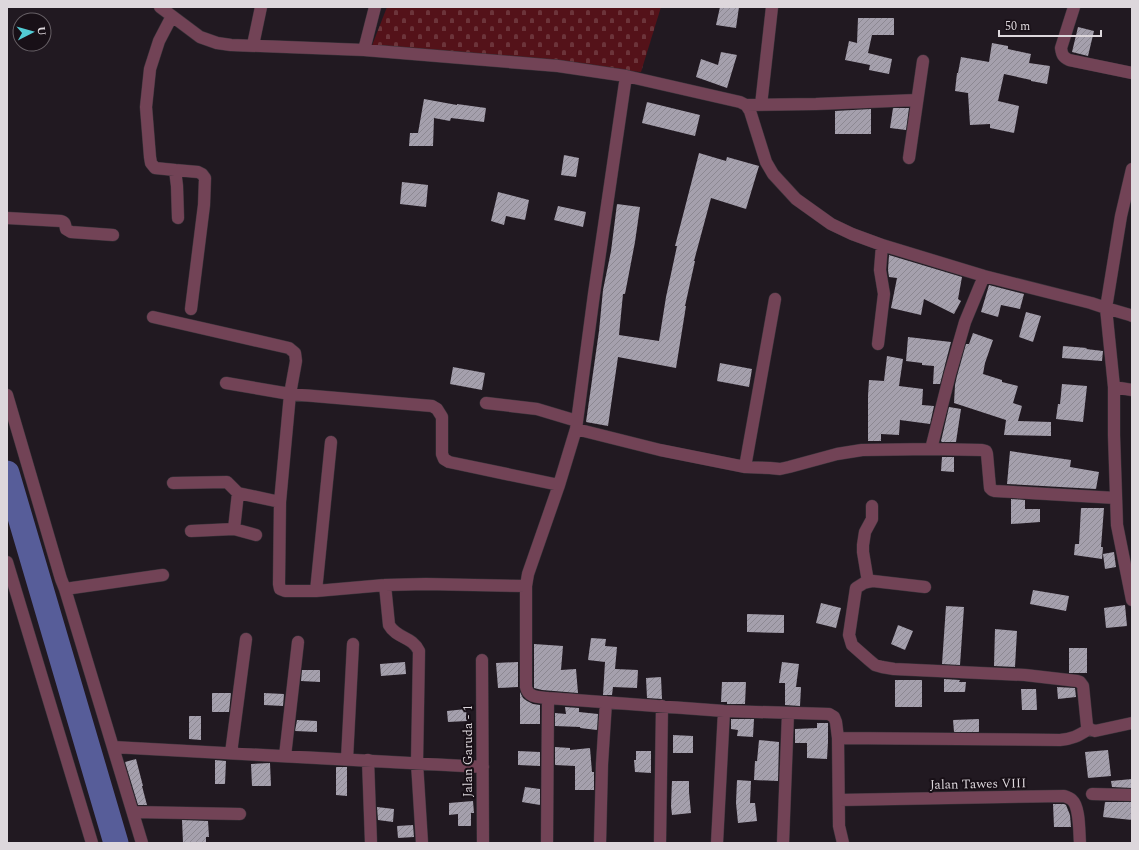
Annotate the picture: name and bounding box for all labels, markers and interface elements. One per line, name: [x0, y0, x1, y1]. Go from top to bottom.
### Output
north arrow: [12, 12, 52, 52]
scale bar: [999, 12, 1101, 38]
text: 50 m: [1005, 17, 1030, 36]
text: U: [33, 26, 50, 36]
street label: Jalan Garuda - 1: [458, 705, 478, 797]
street label: Jalan Tawes VIII: [930, 773, 1026, 795]

